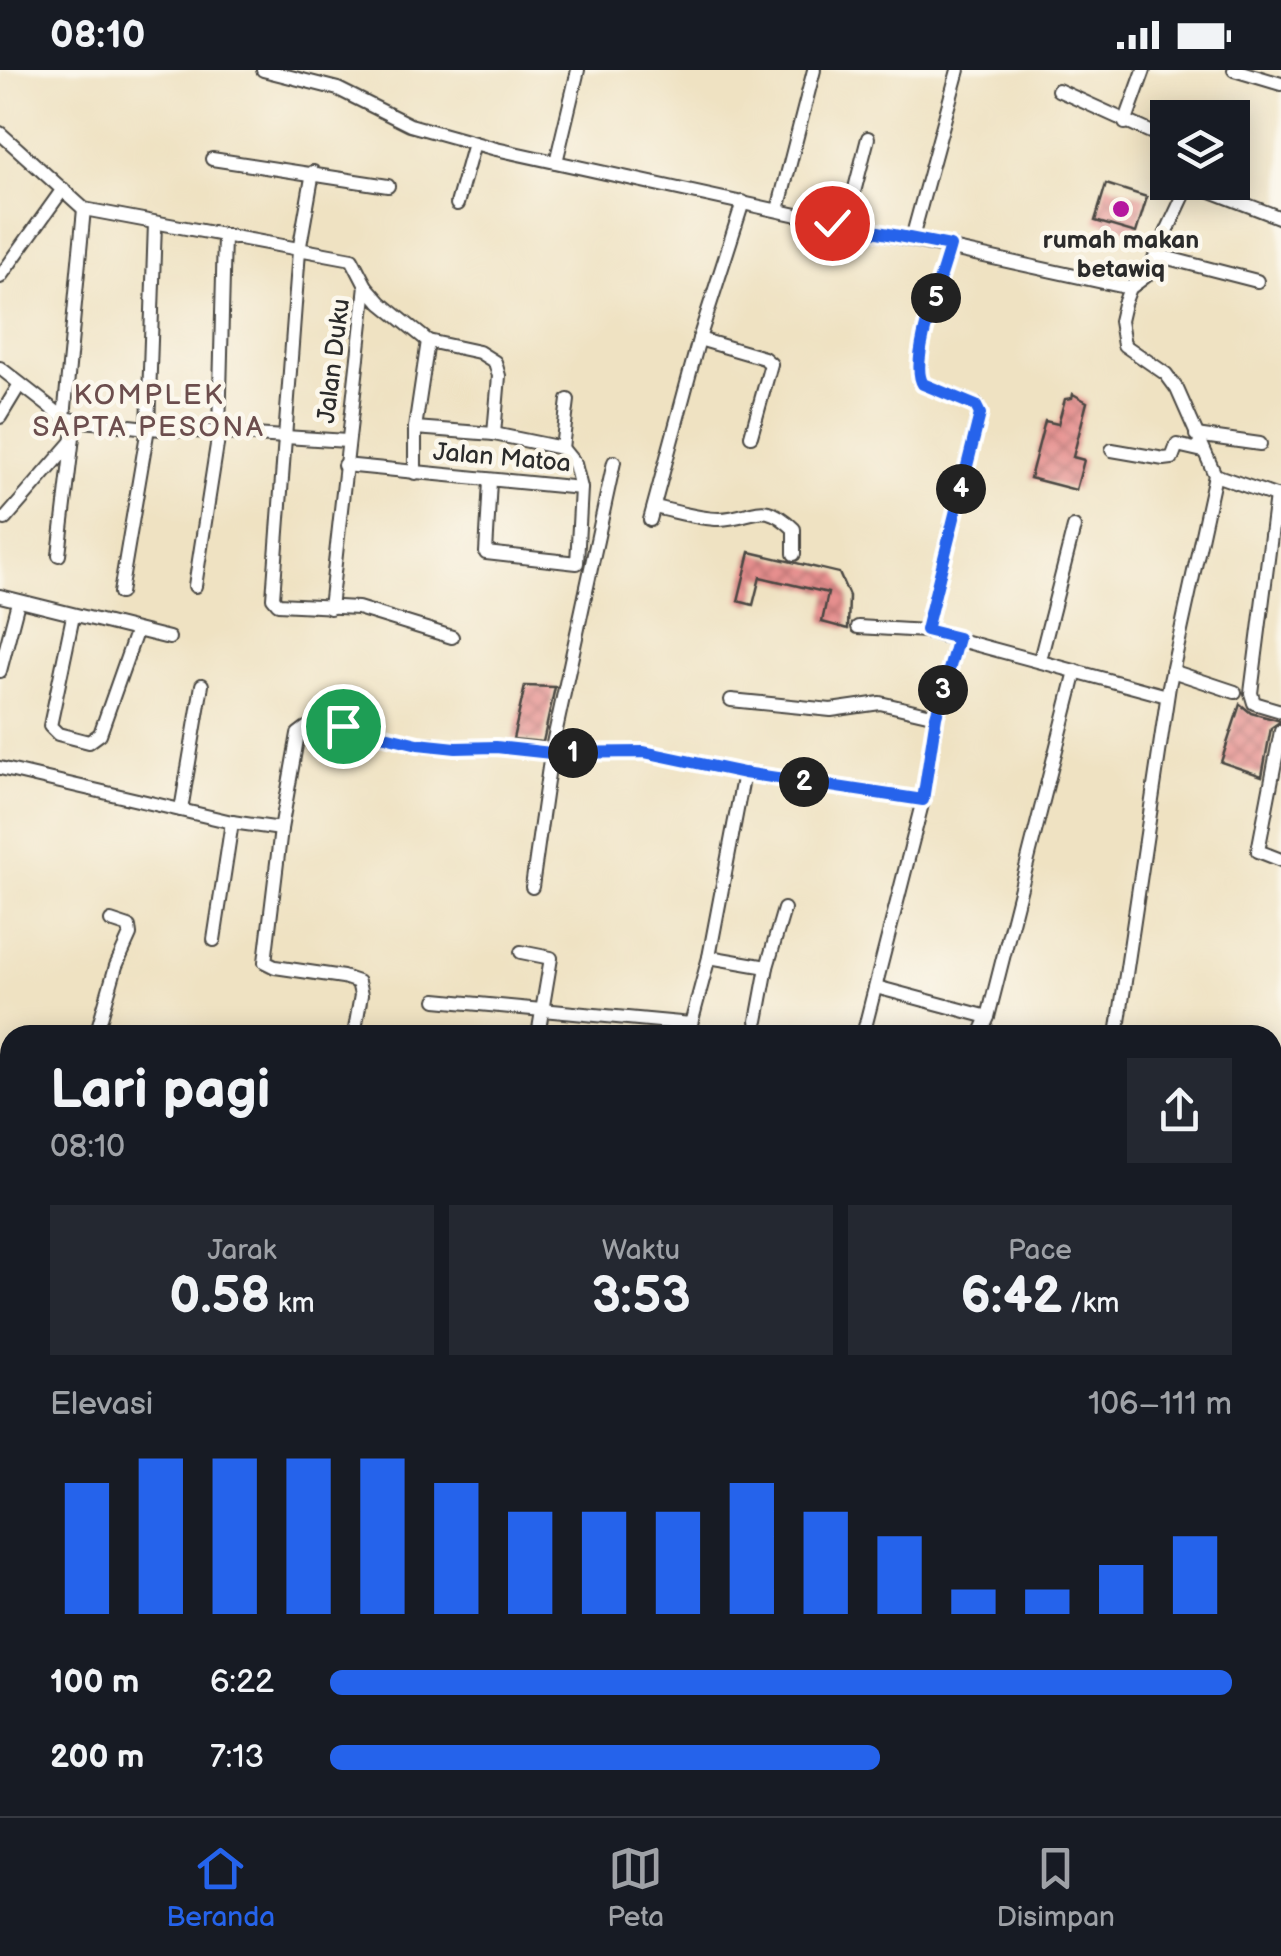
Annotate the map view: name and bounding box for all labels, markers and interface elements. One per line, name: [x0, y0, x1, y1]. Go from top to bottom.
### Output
text: 08:10: [50, 13, 145, 58]
map controls: [1150, 100, 1250, 200]
button: layers: [1150, 100, 1250, 200]
pin: [790, 181, 875, 266]
icon: check: [805, 196, 860, 251]
marker: rumah makan betawiq: [1110, 198, 1132, 220]
place label: rumah makan betawiq: [1043, 225, 1199, 285]
pin: 5: [911, 273, 961, 323]
text: 5: [928, 281, 944, 314]
street label: Jalan Duku: [311, 297, 357, 425]
district label: KOMPLEK SAPTA PESONA: [33, 379, 265, 444]
street label: Jalan Matoa: [432, 437, 572, 479]
pin: 4: [936, 464, 986, 514]
text: 4: [953, 472, 969, 505]
pin: 3: [918, 665, 968, 715]
text: 3: [935, 673, 951, 706]
pin: [301, 684, 386, 769]
icon: arrive: [316, 699, 371, 754]
pin: 1: [548, 728, 598, 778]
text: 1: [567, 736, 579, 769]
pin: 2: [779, 757, 829, 807]
text: 2: [796, 765, 812, 798]
text: Lari pagi: [50, 1057, 270, 1124]
button: share: [1127, 1058, 1232, 1163]
text: 08:10: [50, 1128, 125, 1167]
text: Jarak: [207, 1234, 277, 1267]
text: Waktu: [602, 1234, 680, 1267]
text: Pace: [1008, 1234, 1072, 1267]
text: 0.58: [169, 1267, 270, 1327]
text: 3:53: [591, 1267, 691, 1327]
text: 6:42: [961, 1267, 1062, 1327]
text: km: [270, 1287, 315, 1320]
text: /km: [1062, 1287, 1119, 1320]
text: Elevasi: [50, 1385, 153, 1424]
text: 106–111 m: [1088, 1385, 1232, 1424]
text: 100 m: [50, 1663, 139, 1702]
text: 6:22: [210, 1663, 274, 1702]
text: 200 m: [50, 1738, 144, 1777]
text: 7:13: [210, 1738, 264, 1777]
tab: Beranda: [166, 1841, 275, 1934]
tab: Peta: [607, 1841, 664, 1934]
tab: Disimpan: [996, 1841, 1115, 1934]

